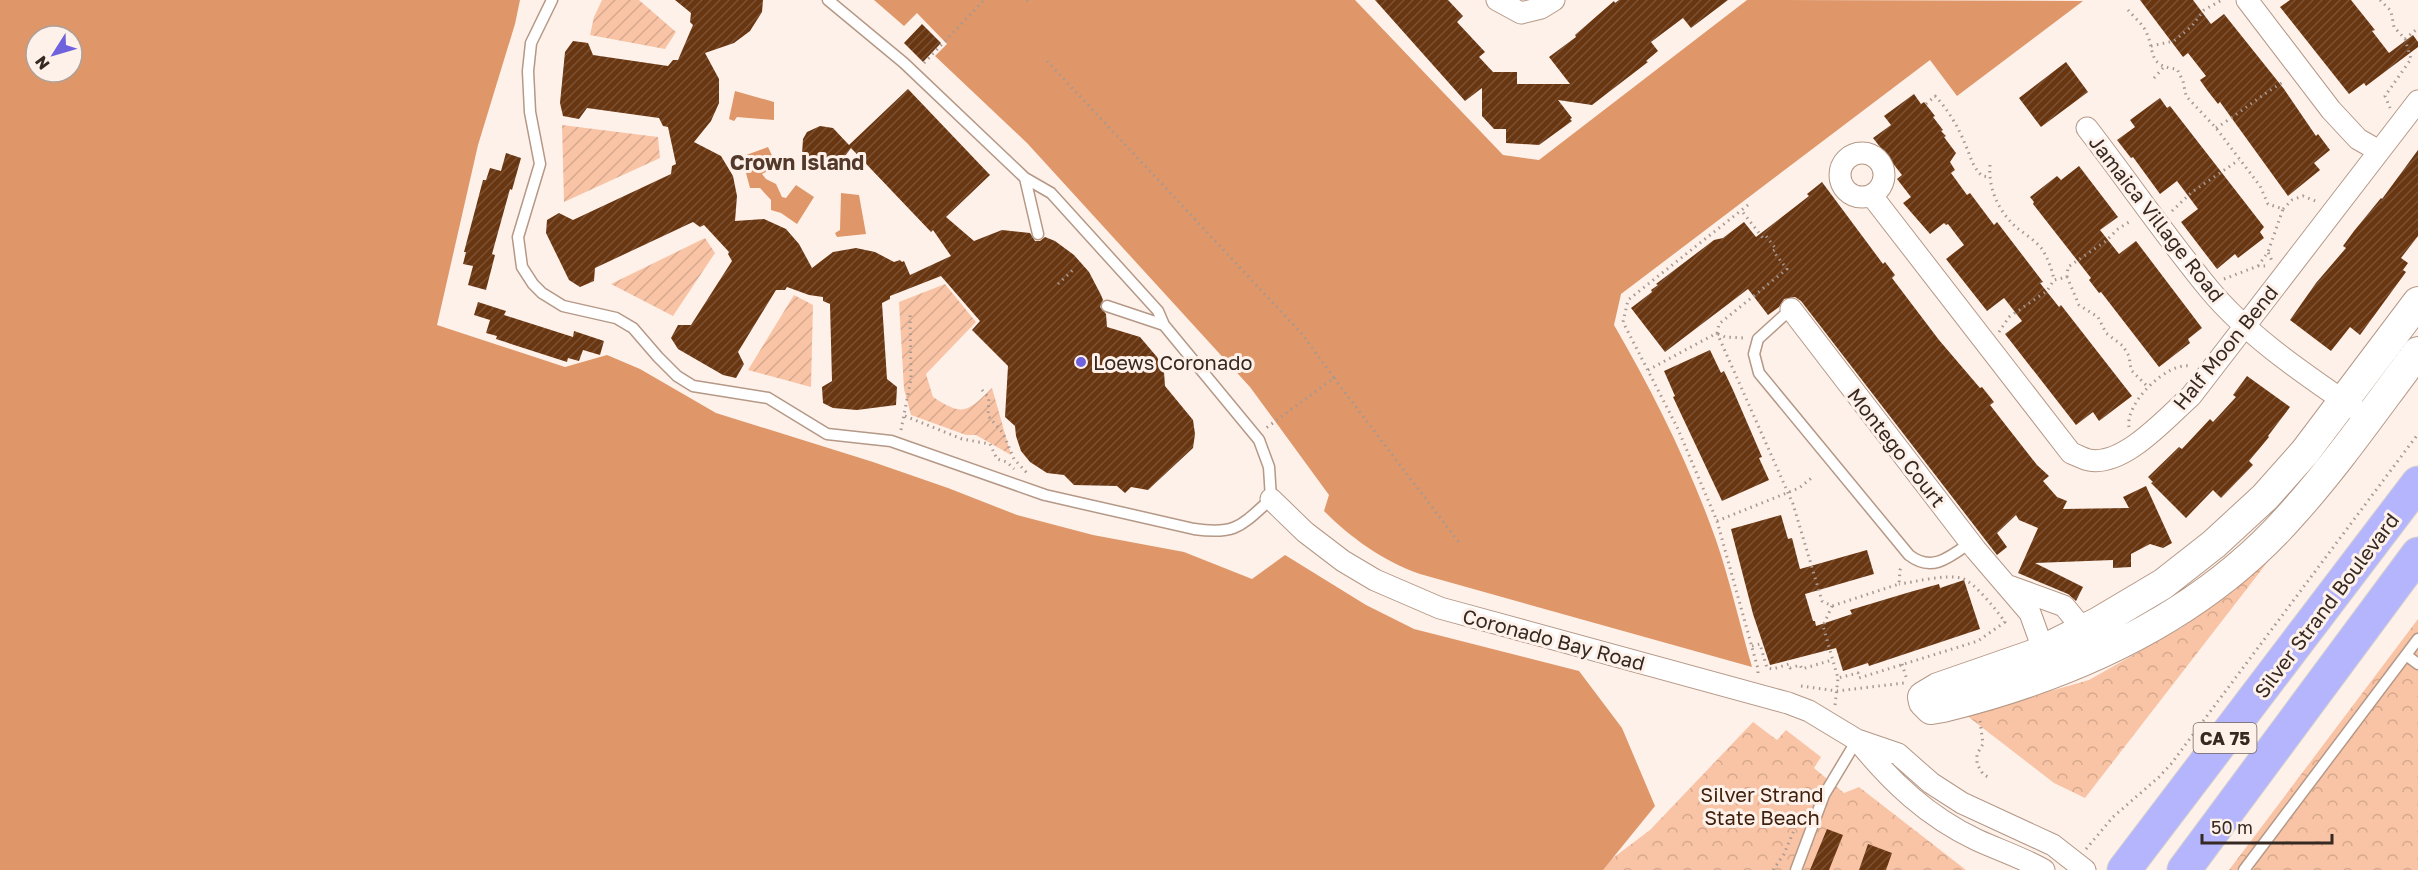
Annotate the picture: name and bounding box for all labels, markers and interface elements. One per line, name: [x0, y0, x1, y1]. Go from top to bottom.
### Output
north arrow: [24, 24, 84, 84]
text: N: [30, 52, 54, 74]
street label: Jamaica Village Road: [2085, 130, 2229, 306]
district label: Crown Island: [730, 149, 864, 175]
street label: Half Moon Bend: [2168, 280, 2282, 414]
place label: Loews Coronado: [1093, 350, 1253, 374]
marker: Loews Coronado: [1074, 355, 1088, 369]
street label: Montego Court: [1843, 383, 1951, 511]
street label: Silver Strand Boulevard: [2249, 508, 2403, 702]
street label: Coronado Bay Road: [1460, 603, 1648, 675]
road number: CA 75: [2194, 723, 2256, 753]
park label: Silver Strand State Beach: [1700, 782, 1824, 829]
scale bar: [2202, 807, 2332, 845]
text: 50 m: [2211, 816, 2253, 838]

